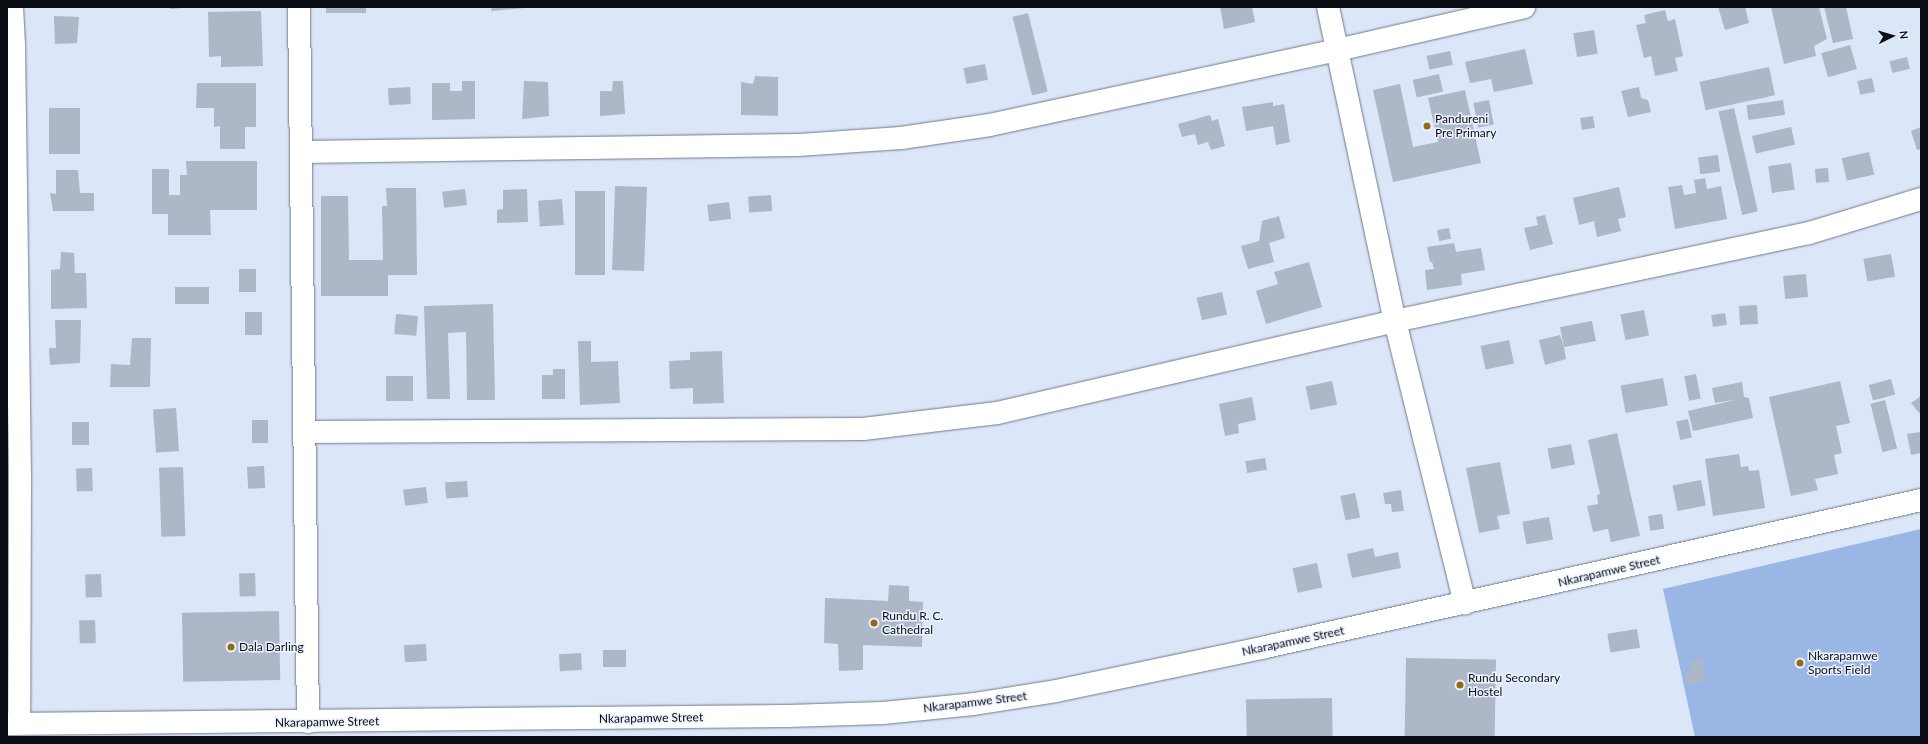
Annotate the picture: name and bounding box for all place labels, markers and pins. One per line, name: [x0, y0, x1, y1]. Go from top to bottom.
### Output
place label: Pandureni Pre Primary: [1435, 112, 1496, 140]
marker: Pandureni Pre Primary: [1422, 121, 1432, 131]
place label: Rundu R. C. Cathedral: [882, 609, 943, 637]
marker: Rundu R. C. Cathedral: [869, 618, 879, 628]
place label: Dala Darling: [239, 640, 304, 654]
marker: Dala Darling: [226, 642, 236, 652]
place label: Nkarapamwe Sports Field: [1808, 649, 1878, 677]
marker: Nkarapamwe Sports Field: [1795, 658, 1805, 668]
place label: Rundu Secondary Hostel: [1468, 671, 1560, 699]
marker: Rundu Secondary Hostel: [1455, 680, 1465, 690]

